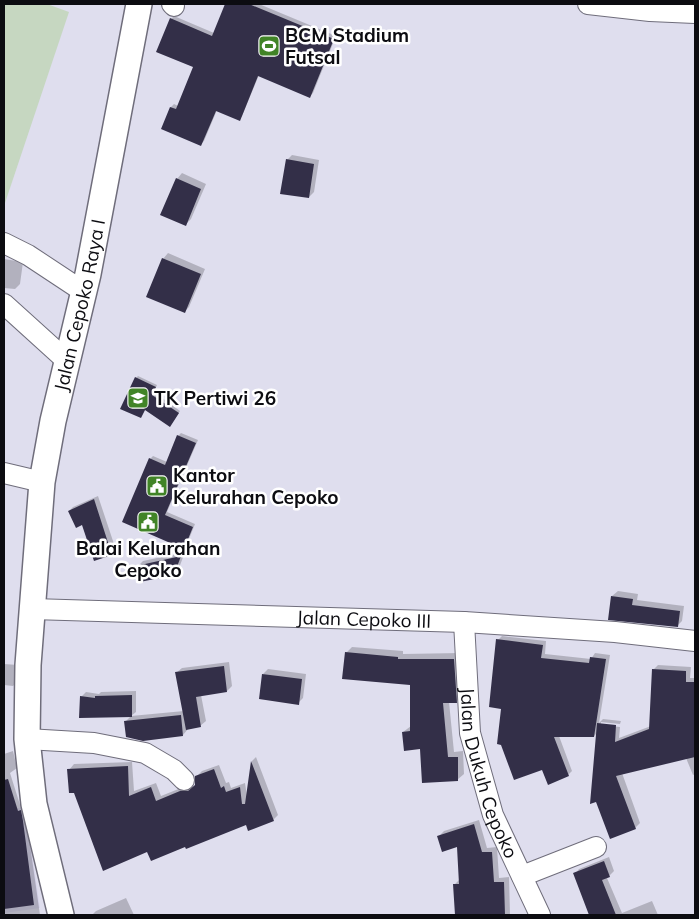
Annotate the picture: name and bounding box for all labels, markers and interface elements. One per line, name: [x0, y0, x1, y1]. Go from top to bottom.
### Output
place label: BCM Stadium Futsal: [285, 23, 409, 69]
sports icon: BCM Stadium Futsal: [257, 34, 281, 58]
street label: Jalan Cepoko Raya I: [49, 217, 110, 394]
school or university icon: TK Pertiwi 26: [126, 386, 150, 410]
place label: TK Pertiwi 26: [154, 386, 276, 410]
place label: Kantor Kelurahan Cepoko: [173, 463, 339, 509]
public building icon: Kantor Kelurahan Cepoko: [145, 474, 169, 498]
public building icon: Balai Kelurahan Cepoko: [136, 510, 160, 534]
place label: Balai Kelurahan Cepoko: [76, 536, 220, 582]
street label: Jalan Cepoko III: [296, 605, 432, 633]
street label: Jalan Dukuh Cepoko: [456, 687, 524, 862]

